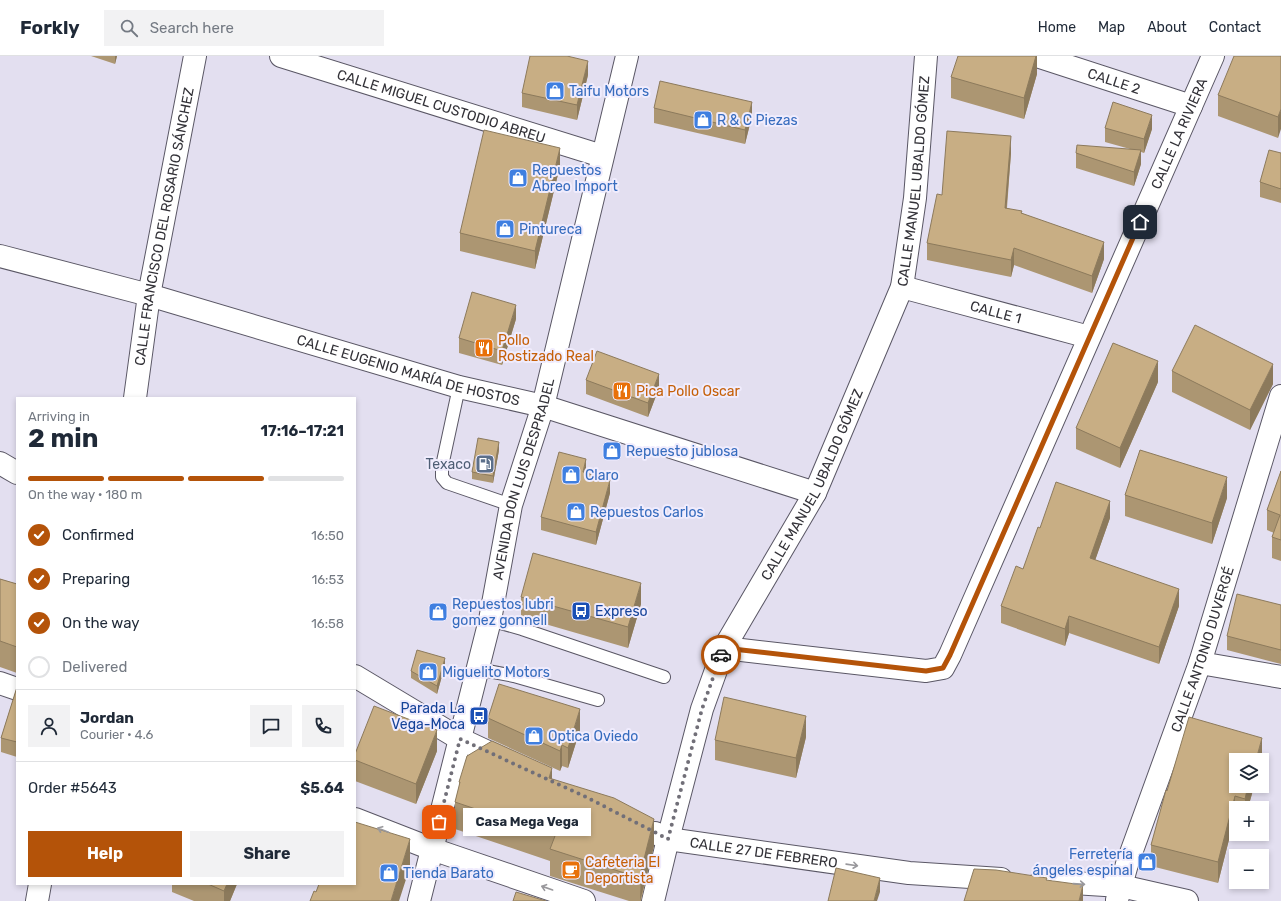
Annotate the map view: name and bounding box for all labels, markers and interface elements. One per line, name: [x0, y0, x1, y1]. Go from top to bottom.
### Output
search box: [104, 10, 384, 46]
text: Forkly: [20, 16, 80, 39]
icon: search: [118, 17, 140, 39]
text: Search here: [150, 19, 234, 37]
text: Home: [1038, 19, 1076, 36]
text: Map: [1098, 19, 1125, 36]
text: About: [1147, 19, 1187, 36]
text: Contact: [1209, 19, 1261, 36]
street label: CALLE 2: [1085, 65, 1142, 98]
street label: CALLE MIGUEL CUSTODIO ABREU: [335, 66, 548, 147]
street label: CALLE MANUEL UBALDO GÓMEZ: [894, 75, 933, 288]
street label: CALLE LA RIVIERA: [1148, 75, 1212, 192]
shop icon: Taifu Motors: [544, 80, 566, 102]
place label: Taifu Motors: [569, 83, 649, 100]
street label: CALLE FRANCISCO DEL ROSARIO SÁNCHEZ: [131, 86, 198, 367]
shop icon: R & C Piezas: [692, 109, 714, 131]
place label: R & C Piezas: [717, 112, 798, 129]
place label: Repuestos Abreo Import: [532, 162, 618, 195]
shop icon: Repuestos Abreo Import: [507, 167, 529, 189]
pin: [1123, 205, 1157, 239]
icon: home: [1129, 211, 1151, 233]
shop icon: Pintureca: [494, 218, 516, 240]
place label: Pintureca: [519, 221, 582, 238]
street label: CALLE 1: [968, 298, 1023, 328]
street label: CALLE EUGENIO MARÍA DE HOSTOS: [295, 331, 522, 410]
place label: Pollo Rostizado Real: [498, 332, 594, 365]
restaurant icon: Pollo Rostizado Real: [473, 337, 495, 359]
street label: AVENIDA DON LUIS DESPRADEL: [490, 377, 558, 581]
restaurant icon: Pica Pollo Oscar: [611, 380, 633, 402]
place label: Pica Pollo Oscar: [636, 383, 741, 400]
street label: CALLE MANUEL UBALDO GÓMEZ: [758, 387, 867, 584]
text: Arriving in: [28, 409, 90, 424]
text: 17:16–17:21: [261, 422, 344, 440]
text: 2 min: [28, 423, 98, 454]
shop icon: Repuesto jublosa: [601, 440, 623, 462]
place label: Repuesto jublosa: [626, 443, 738, 460]
fuel station icon: Texaco: [474, 453, 496, 475]
place label: Texaco: [426, 456, 471, 473]
shop icon: Claro: [560, 464, 582, 486]
place label: Claro: [585, 467, 619, 484]
text: On the way · 180 m: [28, 487, 142, 502]
shop icon: Repuestos Carlos: [565, 501, 587, 523]
place label: Repuestos Carlos: [590, 504, 704, 521]
icon: check: [28, 524, 50, 546]
text: Confirmed: [62, 526, 134, 544]
text: 16:50: [311, 528, 344, 543]
street label: CALLE ANTONIO DUVERGÉ: [1168, 564, 1238, 735]
icon: check: [28, 568, 50, 590]
text: Preparing: [62, 570, 130, 588]
text: 16:53: [312, 572, 344, 587]
place label: Repuestos lubri gomez gonnell: [452, 596, 554, 629]
bus stop icon: Expreso: [570, 600, 592, 622]
shop icon: Repuestos lubri gomez gonnell: [427, 601, 449, 623]
place label: Expreso: [595, 603, 648, 620]
icon: check: [28, 612, 50, 634]
text: On the way: [62, 614, 140, 632]
text: 16:58: [311, 616, 344, 631]
courier: [701, 635, 741, 675]
icon: car: [710, 644, 732, 666]
text: Delivered: [62, 658, 127, 676]
shop icon: Miguelito Motors: [417, 661, 439, 683]
place label: Miguelito Motors: [442, 664, 550, 681]
place label: Parada La Vega-Moca: [391, 700, 465, 733]
button: person: [28, 705, 70, 747]
button: chat: [250, 705, 292, 747]
button: phone: [302, 705, 344, 747]
bus stop icon: Parada La Vega-Moca: [468, 705, 490, 727]
text: Jordan: [80, 709, 134, 727]
shop icon: Optica Oviedo: [523, 725, 545, 747]
text: Courier · 4.6: [80, 727, 153, 742]
place label: Optica Oviedo: [548, 728, 638, 745]
map controls: [1229, 753, 1269, 889]
button: layers: [1229, 753, 1269, 793]
text: Order #5643: [28, 779, 117, 797]
text: $5.64: [300, 779, 344, 797]
button: +: [1229, 801, 1269, 841]
pin: [422, 805, 456, 839]
callout: Casa Mega Vega: [463, 808, 591, 836]
icon: bag: [428, 811, 450, 833]
text: Casa Mega Vega: [475, 814, 579, 829]
one-way arrow: [377, 825, 389, 833]
button: Help: [28, 831, 182, 877]
button: Share: [190, 831, 344, 877]
street label: CALLE 27 DE FEBRERO: [689, 834, 839, 872]
place label: Ferretería ángeles espinal: [1032, 846, 1133, 879]
button: −: [1229, 849, 1269, 889]
shop icon: Ferretería ángeles espinal: [1136, 851, 1158, 873]
place label: Cafeteria El Deportista: [585, 854, 660, 887]
cafe icon: Cafeteria El Deportista: [560, 859, 582, 881]
one-way arrow: [845, 861, 858, 869]
shop icon: Tienda Barato: [378, 862, 400, 884]
place label: Tienda Barato: [403, 865, 494, 882]
one-way arrow: [1072, 880, 1085, 887]
one-way arrow: [541, 884, 553, 892]

